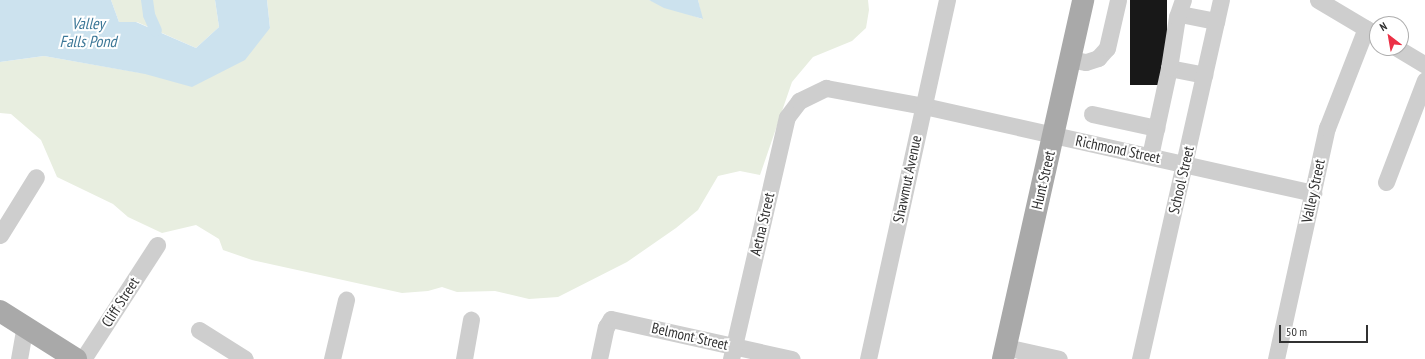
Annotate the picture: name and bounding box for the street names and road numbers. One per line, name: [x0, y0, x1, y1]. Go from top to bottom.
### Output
street label: Richmond Street: [1074, 131, 1162, 167]
street label: Shawmut Avenue: [889, 133, 925, 225]
street label: School Street: [1164, 144, 1198, 216]
street label: Hunt Street: [1028, 149, 1058, 211]
street label: Valley Street: [1297, 157, 1329, 225]
street label: Aetna Street: [746, 191, 778, 257]
street label: Cliff Street: [97, 274, 143, 330]
street label: Belmont Street: [650, 318, 730, 354]

